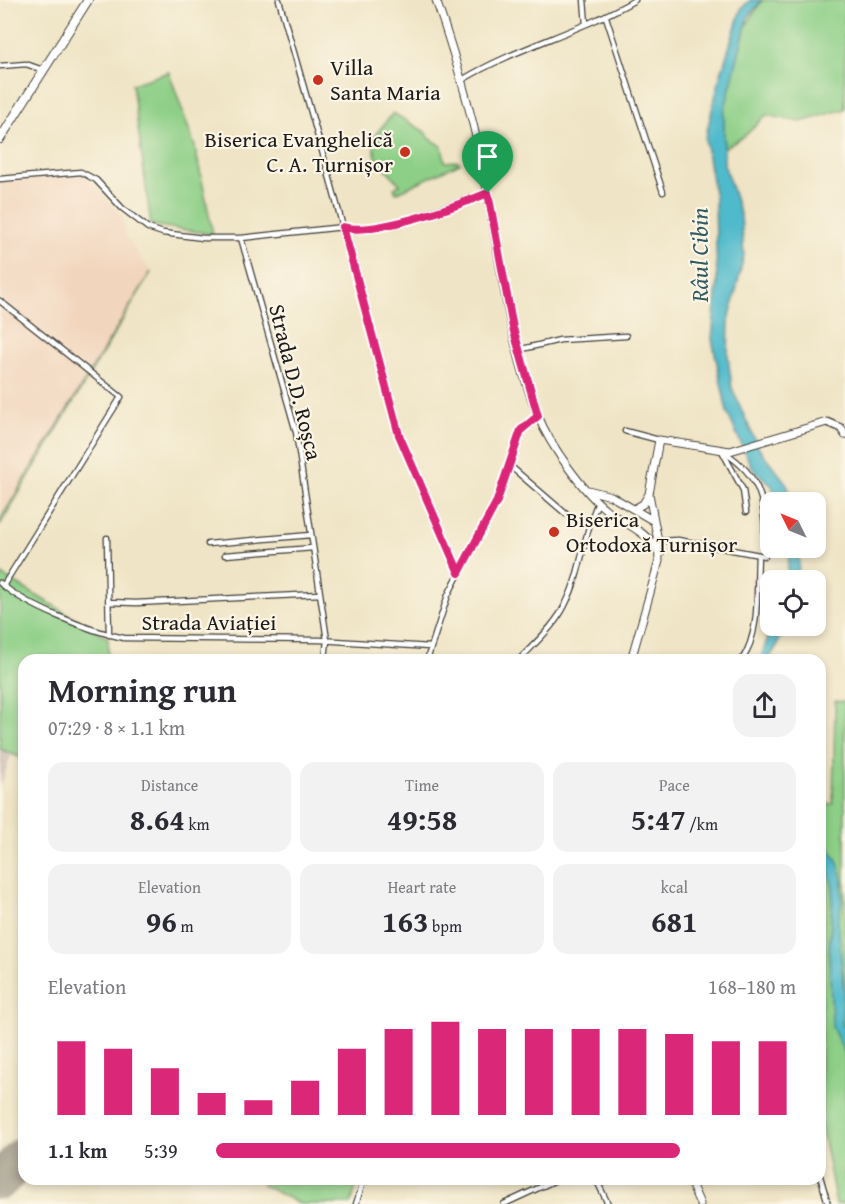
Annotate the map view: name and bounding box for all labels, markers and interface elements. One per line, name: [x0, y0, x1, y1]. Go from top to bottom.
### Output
place label: Villa Santa Maria: [330, 51, 441, 108]
marker: Villa Santa Maria: [311, 73, 325, 87]
place label: Biserica Evanghelică C. A. Turnișor: [205, 123, 394, 180]
pin: [462, 131, 513, 193]
icon: arrive: [471, 140, 504, 173]
marker: Biserica Evanghelică C. A. Turnișor: [398, 145, 412, 159]
water label: Râul Cibin: [682, 208, 717, 303]
street label: Strada D.D. Roșca: [261, 301, 331, 464]
north arrow: [760, 492, 826, 558]
map controls: [760, 492, 826, 636]
place label: Biserica Ortodoxă Turnișor: [566, 503, 737, 560]
marker: Biserica Ortodoxă Turnișor: [547, 525, 561, 539]
button: locate: [760, 570, 826, 636]
street label: Strada Aviației: [142, 606, 277, 638]
text: Morning run: [48, 666, 237, 714]
button: share: [733, 674, 796, 737]
text: 07:29 · 8 × 1.1 km: [48, 713, 185, 742]
text: Distance: [141, 773, 198, 797]
text: Time: [405, 773, 439, 797]
text: Pace: [659, 773, 690, 797]
text: 8.64: [130, 797, 185, 841]
text: 49:58: [387, 797, 457, 841]
text: 5:47: [631, 797, 686, 841]
text: km: [185, 812, 210, 836]
text: /km: [686, 812, 718, 836]
text: Elevation: [138, 875, 201, 899]
text: Heart rate: [388, 875, 456, 899]
text: kcal: [661, 875, 688, 899]
text: 96: [146, 899, 177, 943]
text: 163: [382, 899, 429, 943]
text: 681: [651, 899, 698, 943]
text: m: [177, 914, 194, 938]
text: bpm: [429, 914, 462, 938]
text: Elevation: [48, 972, 126, 1001]
text: 168–180 m: [708, 972, 796, 1001]
text: 1.1 km: [48, 1136, 107, 1165]
text: 5:39: [144, 1136, 178, 1165]

